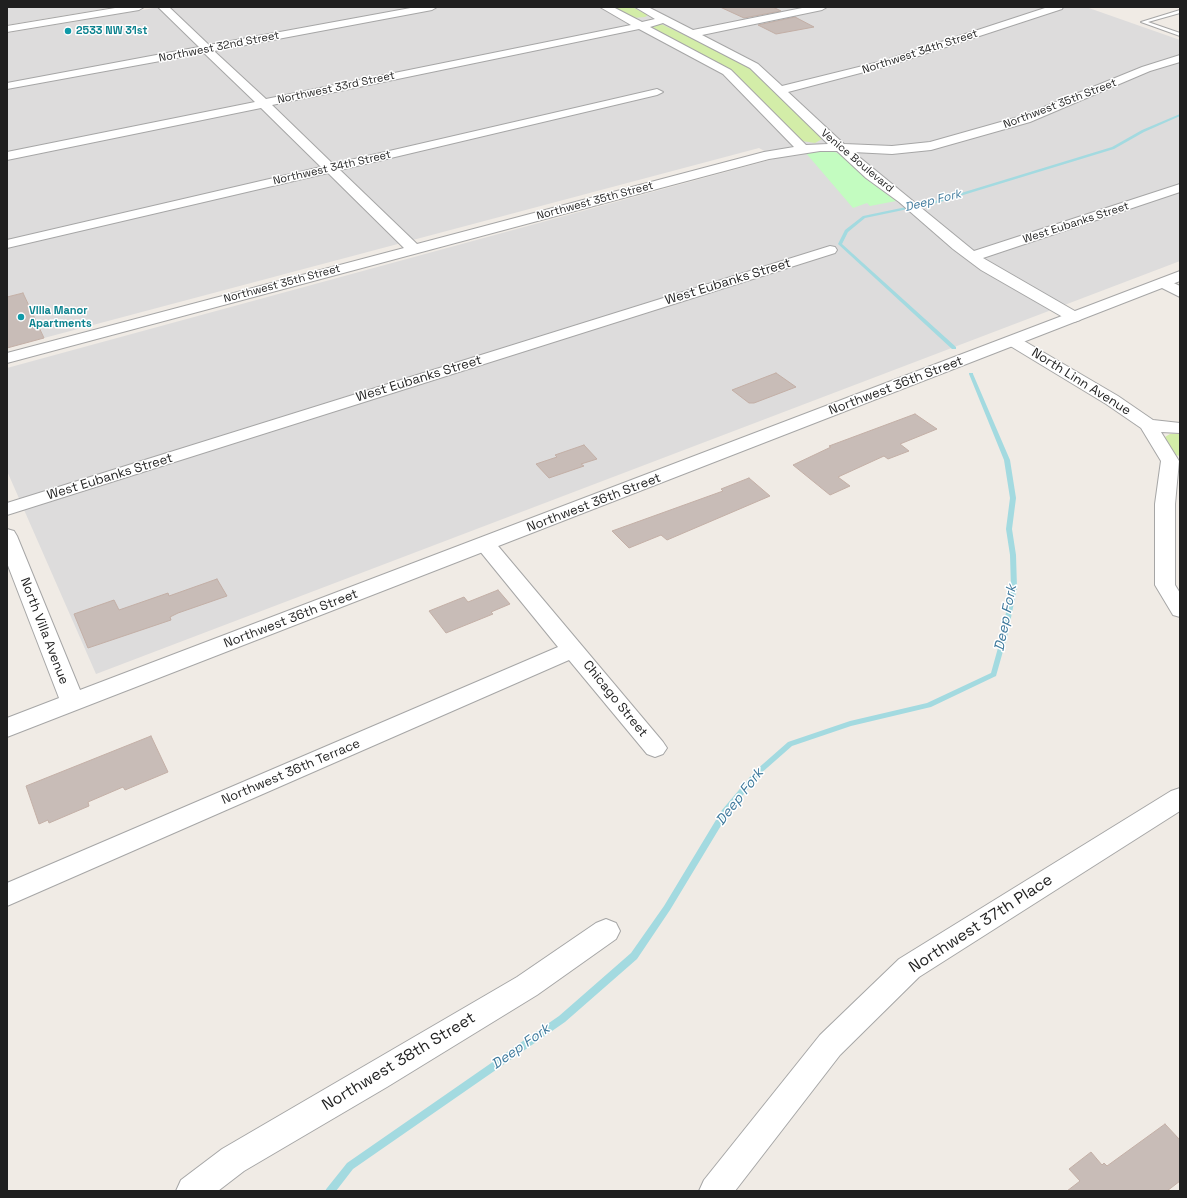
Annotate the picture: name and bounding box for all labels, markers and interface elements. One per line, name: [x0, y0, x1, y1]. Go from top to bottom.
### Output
place label: 2533 NW 31st: [76, 24, 147, 38]
marker: 2533 NW 31st: [63, 26, 73, 36]
street label: Northwest 34th Street: [861, 27, 979, 77]
street label: Northwest 32nd Street: [158, 29, 280, 65]
street label: Northwest 33rd Street: [276, 69, 396, 107]
street label: Northwest 35th Street: [1002, 76, 1118, 132]
street label: Venice Boulevard: [818, 127, 896, 195]
street label: Northwest 34th Street: [272, 148, 392, 188]
street label: Northwest 35th Street: [535, 179, 655, 223]
water label: Deep Fork: [903, 187, 963, 215]
street label: West Eubanks Street: [1021, 200, 1131, 246]
street label: West Eubanks Street: [663, 255, 793, 309]
street label: Northwest 35th Street: [222, 262, 342, 306]
place label: Villa Manor Apartments: [29, 304, 92, 330]
marker: Villa Manor Apartments: [16, 312, 26, 322]
street label: North Linn Avenue: [1028, 345, 1134, 419]
street label: West Eubanks Street: [354, 352, 484, 406]
street label: Northwest 36th Street: [827, 353, 965, 419]
street label: West Eubanks Street: [45, 450, 175, 504]
street label: Northwest 36th Street: [525, 470, 663, 536]
street label: North Villa Avenue: [16, 575, 72, 687]
water label: Deep Fork: [991, 583, 1021, 653]
street label: Northwest 36th Street: [222, 586, 360, 652]
street label: Chicago Street: [579, 658, 651, 740]
street label: Northwest 36th Terrace: [219, 736, 363, 808]
water label: Deep Fork: [713, 765, 767, 829]
street label: Northwest 37th Place: [906, 870, 1056, 978]
street label: Northwest 38th Street: [319, 1009, 479, 1115]
water label: Deep Fork: [489, 1021, 553, 1073]

